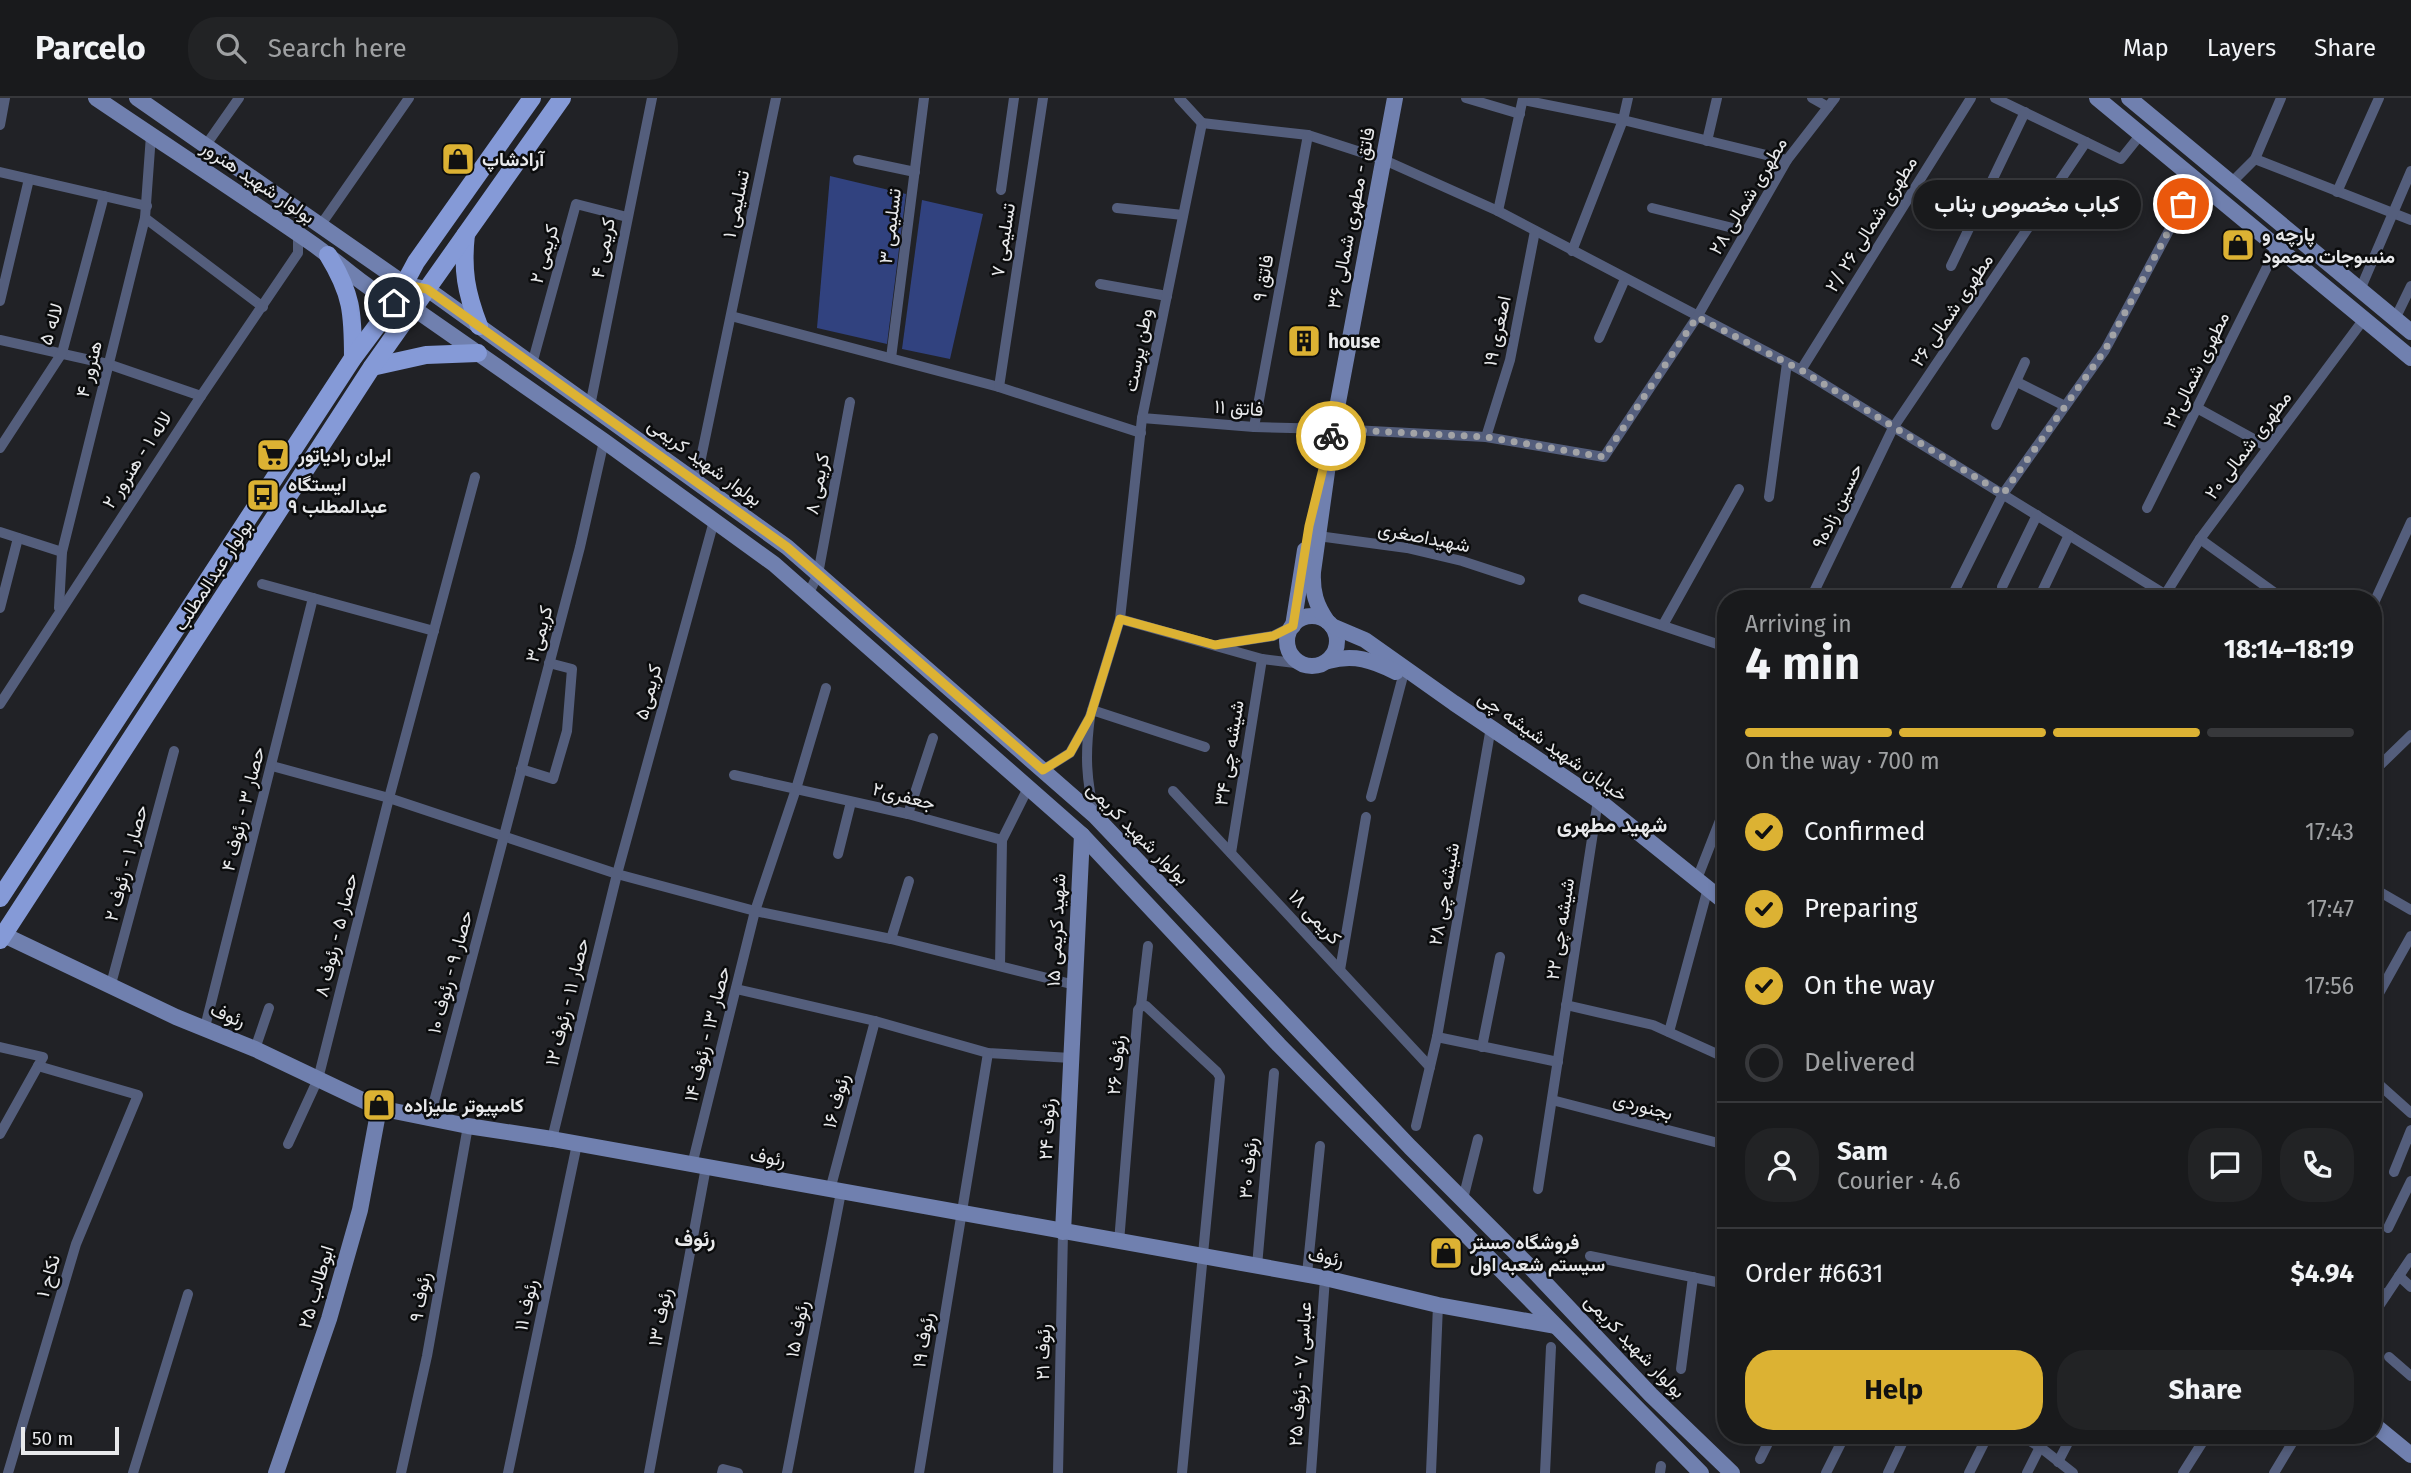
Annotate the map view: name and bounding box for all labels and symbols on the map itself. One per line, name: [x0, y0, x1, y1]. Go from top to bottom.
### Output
street label: فاتق - مطهری شمالی ۳۶: [1322, 125, 1380, 311]
street label: مطهری شمالی ۲۸: [1704, 133, 1792, 259]
street label: بولوار شهید هنرور: [196, 135, 319, 228]
shop icon: آرادشاپ: [439, 140, 477, 178]
place label: آرادشاپ: [482, 148, 545, 173]
street label: مطهری شمالی ۲۶ /۲: [1820, 152, 1922, 296]
street label: تسلیمی ۱: [718, 168, 754, 240]
pin: [2153, 174, 2213, 234]
callout: كباب مخصوص بناب: [1913, 180, 2141, 228]
street label: تسلیمی ۳: [874, 187, 906, 265]
street label: تسلیمی ۷: [986, 201, 1020, 279]
street label: کریمی ۴: [586, 216, 620, 280]
street label: کریمی ۲: [525, 222, 563, 286]
place label: پارچه و منسوجات محمود: [2262, 223, 2395, 269]
shop icon: پارچه و منسوجات محمود: [2219, 226, 2257, 264]
street label: مطهری شمالی ۲۶: [1906, 249, 1998, 371]
street label: فاتق ۹: [1248, 253, 1278, 303]
pin: [364, 273, 424, 333]
street label: اصغری ۱۹: [1478, 294, 1516, 368]
street label: لاله ۵: [34, 300, 68, 348]
street label: وطن پرست: [1119, 306, 1159, 394]
street label: مطهری شمالی۲۲: [2158, 308, 2234, 432]
building icon: house: [1285, 322, 1323, 360]
place label: house: [1328, 330, 1381, 353]
street label: هنرور ۴: [71, 338, 107, 400]
street label: مطهری شمالی ۲۰: [2200, 386, 2296, 504]
street label: فاتق ۱۱: [1214, 395, 1264, 421]
courier: [1296, 401, 1366, 471]
street label: لاله ۱ - هنرور ۲: [97, 407, 177, 513]
street label: بولوار شهید کریمی: [643, 413, 767, 511]
supermarket icon: ایران رادیاتور: [254, 436, 292, 474]
place label: ایران رادیاتور: [297, 444, 391, 468]
street label: کریمی ۸: [800, 452, 834, 516]
street label: حسین زاده۹: [1807, 460, 1867, 552]
place label: ایستگاه عبدالمطلب ۹: [288, 473, 387, 518]
bus stop icon: ایستگاه عبدالمطلب ۹: [244, 476, 282, 514]
street label: بولوار عبدالمطلب: [169, 515, 257, 635]
street label: شهیداصغری: [1376, 517, 1472, 557]
street label: کریمی۳: [520, 603, 558, 665]
street label: کریمی۵: [630, 662, 666, 722]
street label: خیابان شهید شیشه چی: [1473, 686, 1632, 808]
street label: شیشه چی ۳۴: [1209, 699, 1251, 808]
street label: حصار ۳ - رئوف ۴: [216, 744, 270, 874]
street label: جعفری۲: [870, 777, 938, 815]
street label: بولوار شهید کریمی: [1082, 777, 1194, 889]
street label: حصار ۱ - رئوف ۲: [99, 802, 153, 924]
district label: شهید مطهری: [1557, 812, 1667, 838]
street label: شیشه چی ۲۸: [1424, 841, 1466, 948]
street label: حصار ۵ - رئوف ۸: [310, 871, 362, 999]
street label: شهید کریمی ۱۵: [1042, 873, 1070, 987]
street label: شیشه چی ۲۲: [1541, 876, 1581, 982]
street label: کریمی ۱۸: [1284, 885, 1346, 949]
street label: حصار ۹ - رئوف ۱۰: [422, 908, 478, 1036]
street label: حصار ۱۱ - رئوف ۱۲: [540, 936, 594, 1068]
street label: حصار ۱۳ - رئوف ۱۴: [679, 964, 735, 1104]
street label: رئوف: [207, 998, 249, 1032]
street label: رئوف ۲۶: [1102, 1034, 1130, 1096]
street label: رئوف ۱۶: [818, 1071, 854, 1131]
shop icon: کامپیوتر علیزاده: [360, 1086, 398, 1124]
street label: بجنوردی: [1611, 1087, 1675, 1125]
place label: کامپیوتر علیزاده: [404, 1094, 524, 1119]
street label: رئوف ۲۴: [1034, 1098, 1060, 1160]
street label: رئوف ۳۰: [1234, 1136, 1262, 1200]
street label: رئوف: [748, 1143, 788, 1171]
district label: رئوف: [675, 1226, 715, 1252]
place label: فروشگاه مستر سیستم شعبه اول: [1469, 1231, 1605, 1277]
shop icon: فروشگاه مستر سیستم شعبه اول: [1427, 1234, 1465, 1272]
street label: رئوف: [1306, 1242, 1346, 1272]
street label: ابوطالب ۲۵: [293, 1243, 339, 1331]
street label: نکاح ۱: [31, 1252, 66, 1300]
street label: رئوف ۹: [404, 1270, 436, 1324]
street label: رئوف ۱۱: [509, 1277, 543, 1333]
street label: رئوف ۱۳: [643, 1286, 677, 1348]
street label: بولوار شهید کریمی: [1580, 1289, 1690, 1403]
street label: رئوف ۱۵: [780, 1298, 814, 1360]
street label: عباسی ۷ - رئوف ۲۵: [1283, 1301, 1317, 1447]
street label: رئوف ۱۹: [907, 1311, 939, 1369]
street label: رئوف ۲۱: [1031, 1324, 1055, 1380]
scale bar: [21, 1424, 119, 1456]

